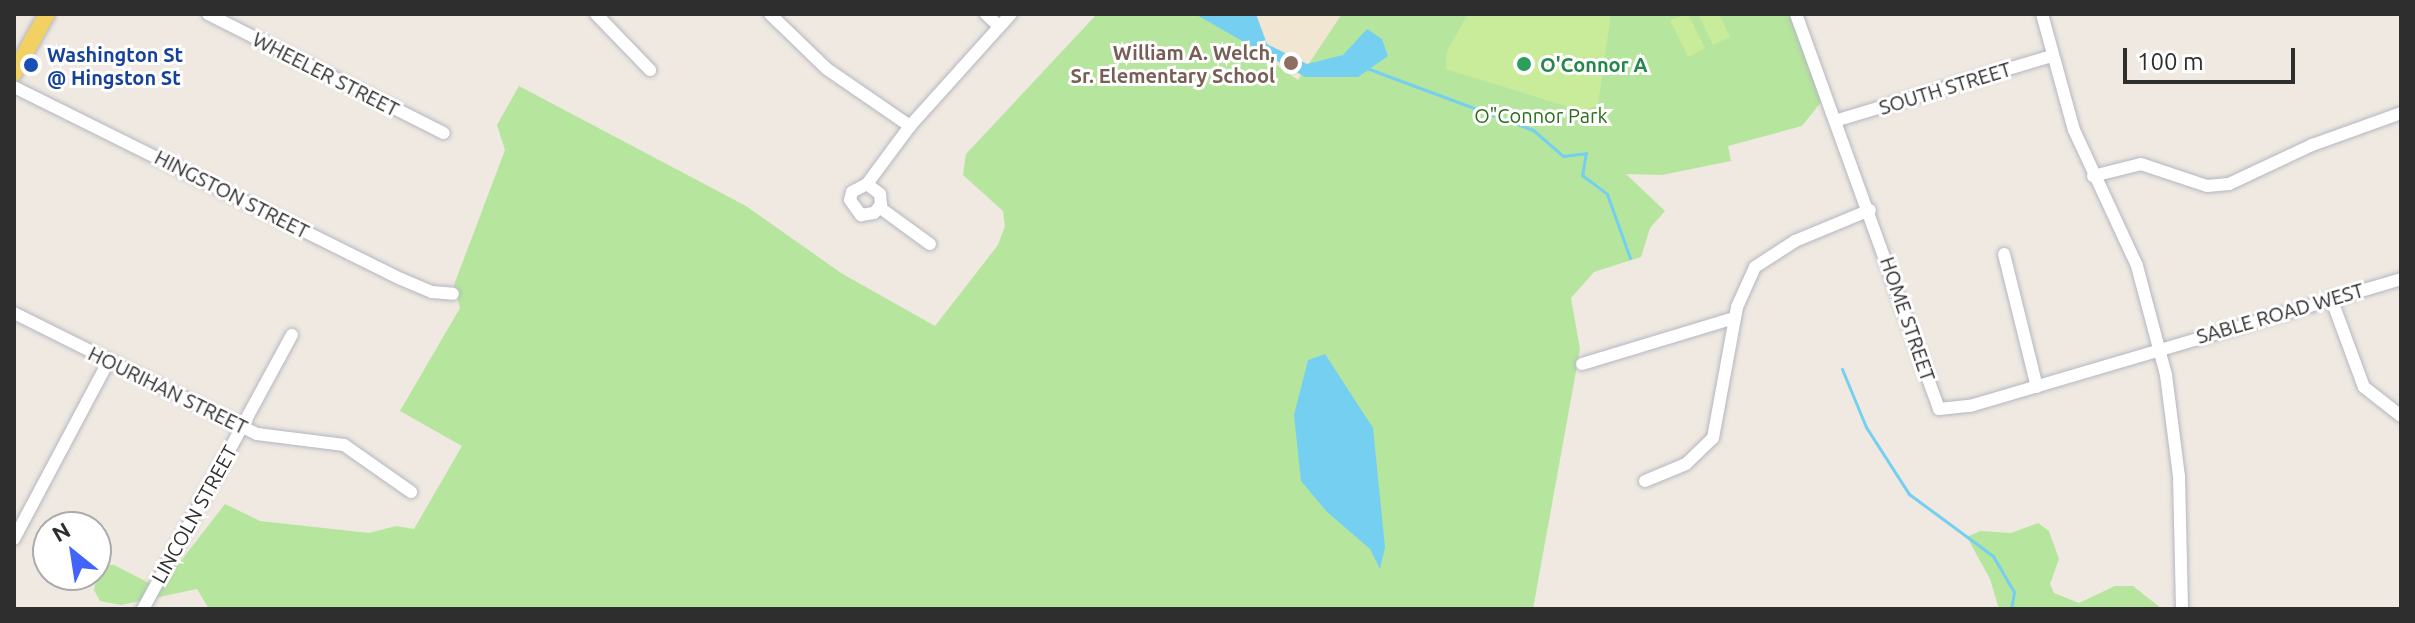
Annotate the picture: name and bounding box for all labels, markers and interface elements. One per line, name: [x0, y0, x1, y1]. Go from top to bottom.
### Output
street label: WHEELER STREET: [249, 27, 403, 121]
scale bar: [2127, 32, 2299, 82]
place label: William A. Welch, Sr. Elementary School: [1071, 40, 1275, 87]
place label: Washington St @ Hingston St: [47, 42, 183, 89]
text: 100 m: [2137, 48, 2204, 75]
place label: O'Connor A: [1540, 52, 1648, 76]
marker: William A. Welch, Sr. Elementary School: [1282, 54, 1300, 72]
marker: O'Connor A: [1515, 55, 1533, 73]
marker: Washington St @ Hingston St: [22, 56, 40, 74]
street label: SOUTH STREET: [1876, 57, 2014, 119]
park label: O"Connor Park: [1474, 103, 1608, 127]
street label: HINGSTON STREET: [151, 145, 313, 243]
street label: HOME STREET: [1875, 254, 1941, 384]
street label: SABLE ROAD WEST: [2194, 278, 2366, 348]
street label: HOURIHAN STREET: [84, 341, 252, 439]
street label: LINCOLN STREET: [146, 441, 242, 587]
north arrow: [32, 511, 112, 591]
text: N: [47, 517, 74, 546]

